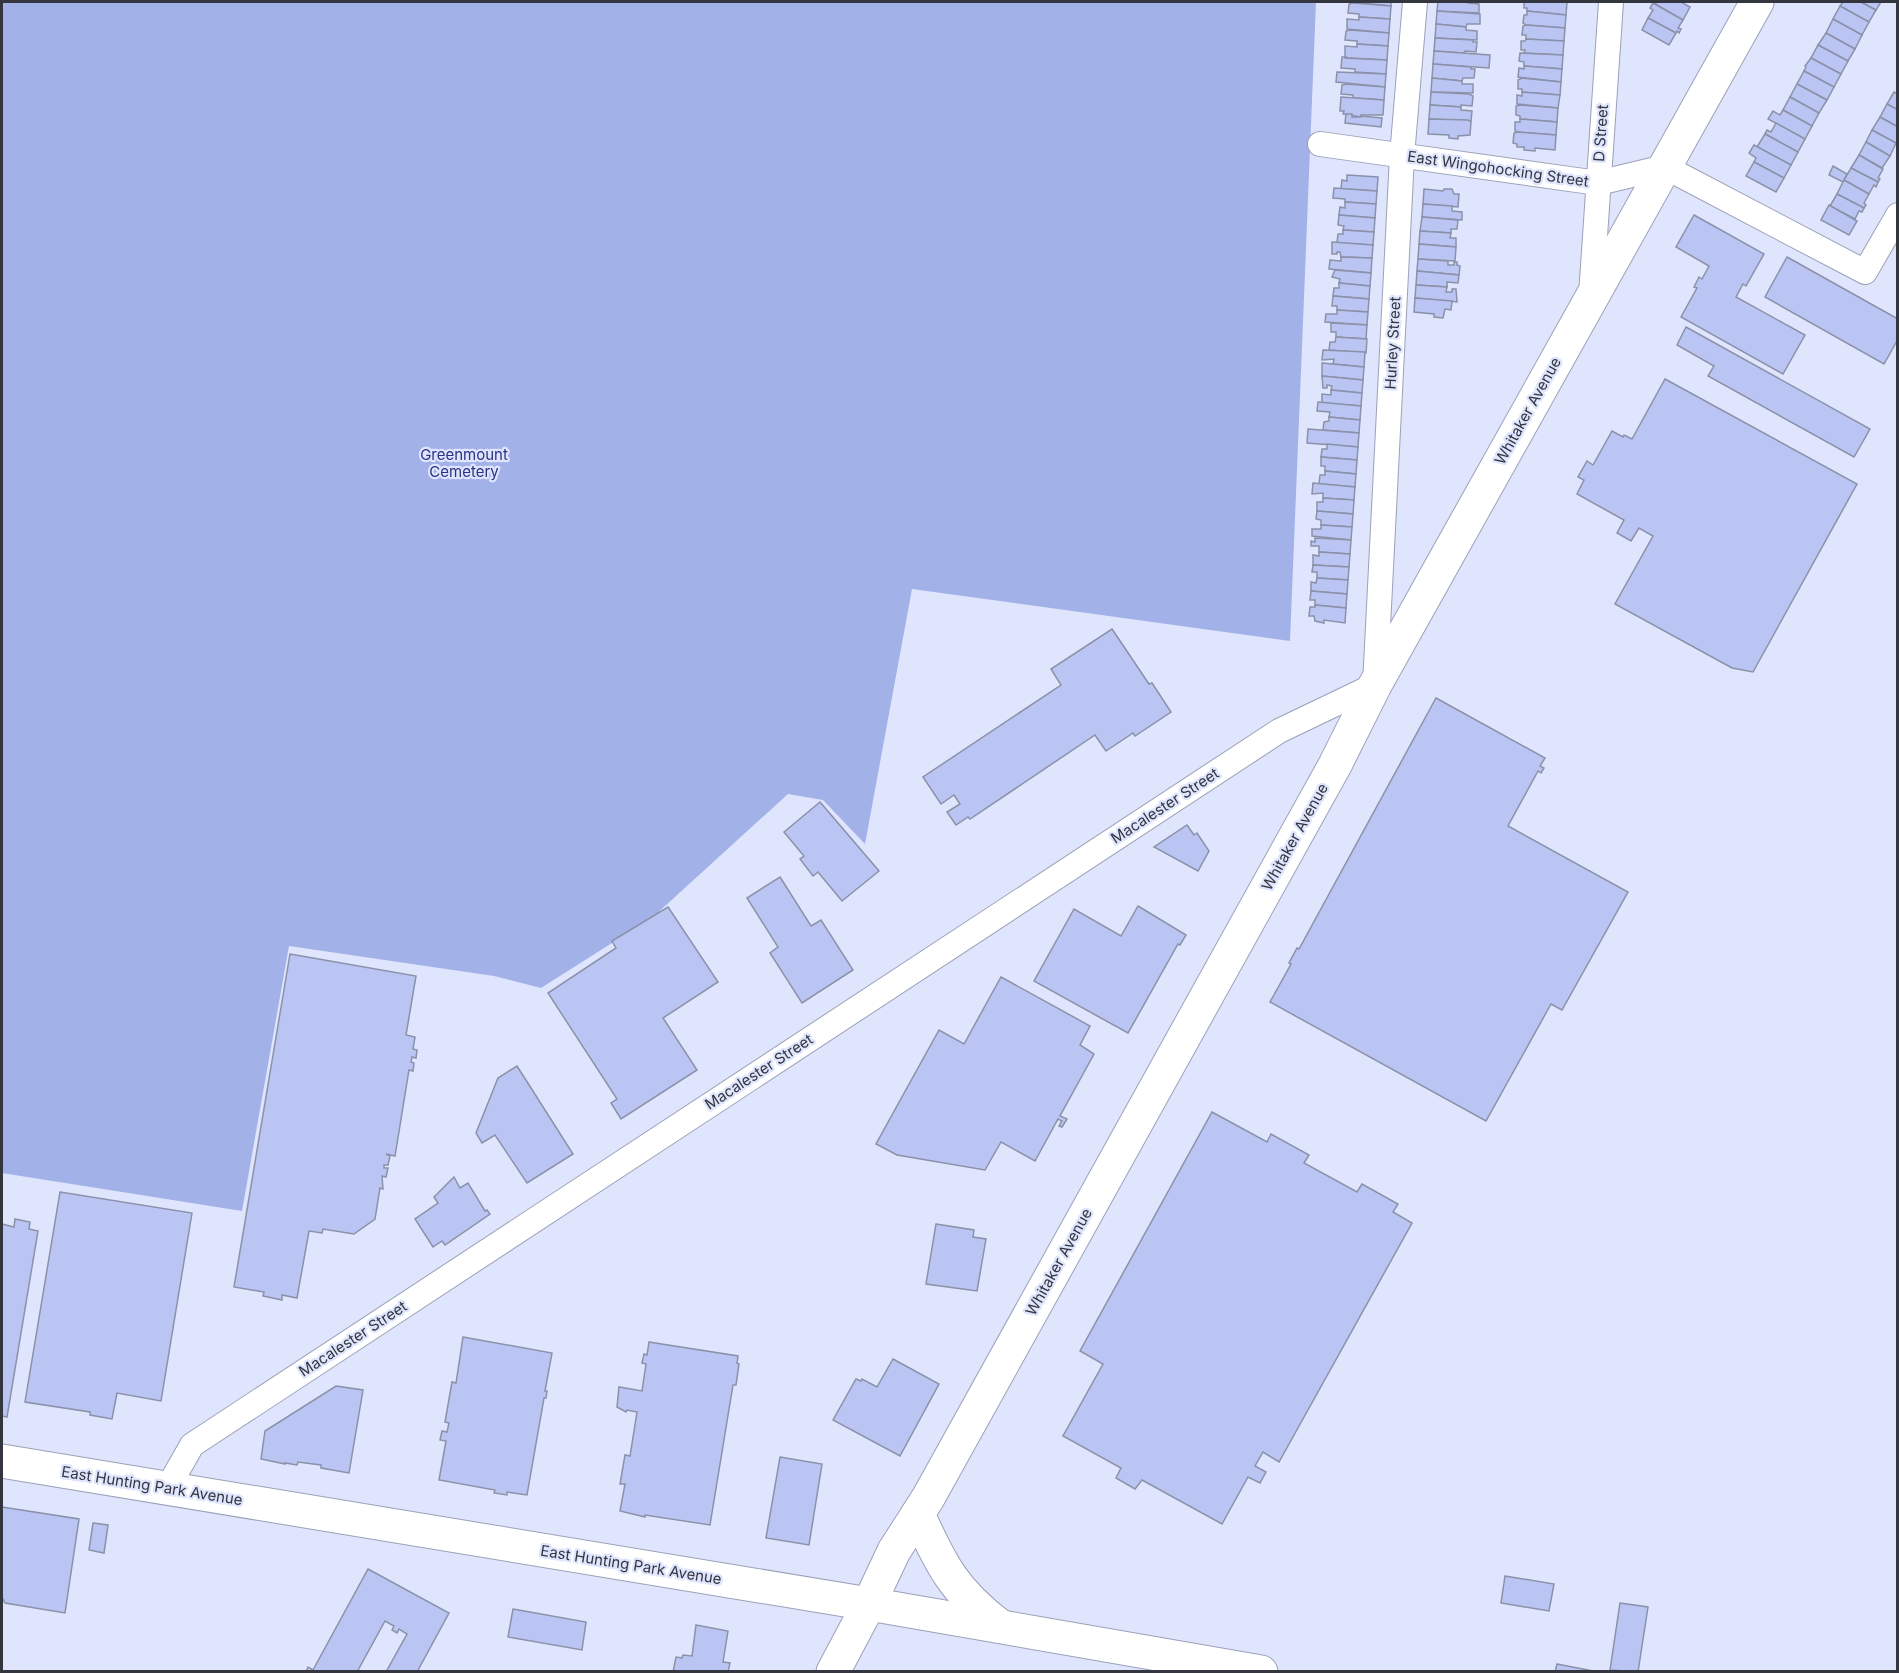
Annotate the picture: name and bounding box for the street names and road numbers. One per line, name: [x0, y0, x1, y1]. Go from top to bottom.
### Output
street label: D Street: [1589, 104, 1612, 162]
street label: East Wingohocking Street: [1406, 146, 1590, 191]
street label: Hurley Street: [1381, 296, 1404, 390]
street label: Whitaker Avenue: [1490, 354, 1565, 468]
street label: Macalester Street: [1107, 763, 1222, 848]
street label: Whitaker Avenue: [1257, 780, 1332, 894]
street label: Macalester Street: [701, 1029, 816, 1114]
street label: Whitaker Avenue: [1021, 1205, 1096, 1319]
street label: Macalester Street: [295, 1296, 410, 1381]
street label: East Hunting Park Avenue: [60, 1462, 244, 1509]
street label: East Hunting Park Avenue: [539, 1541, 723, 1588]

